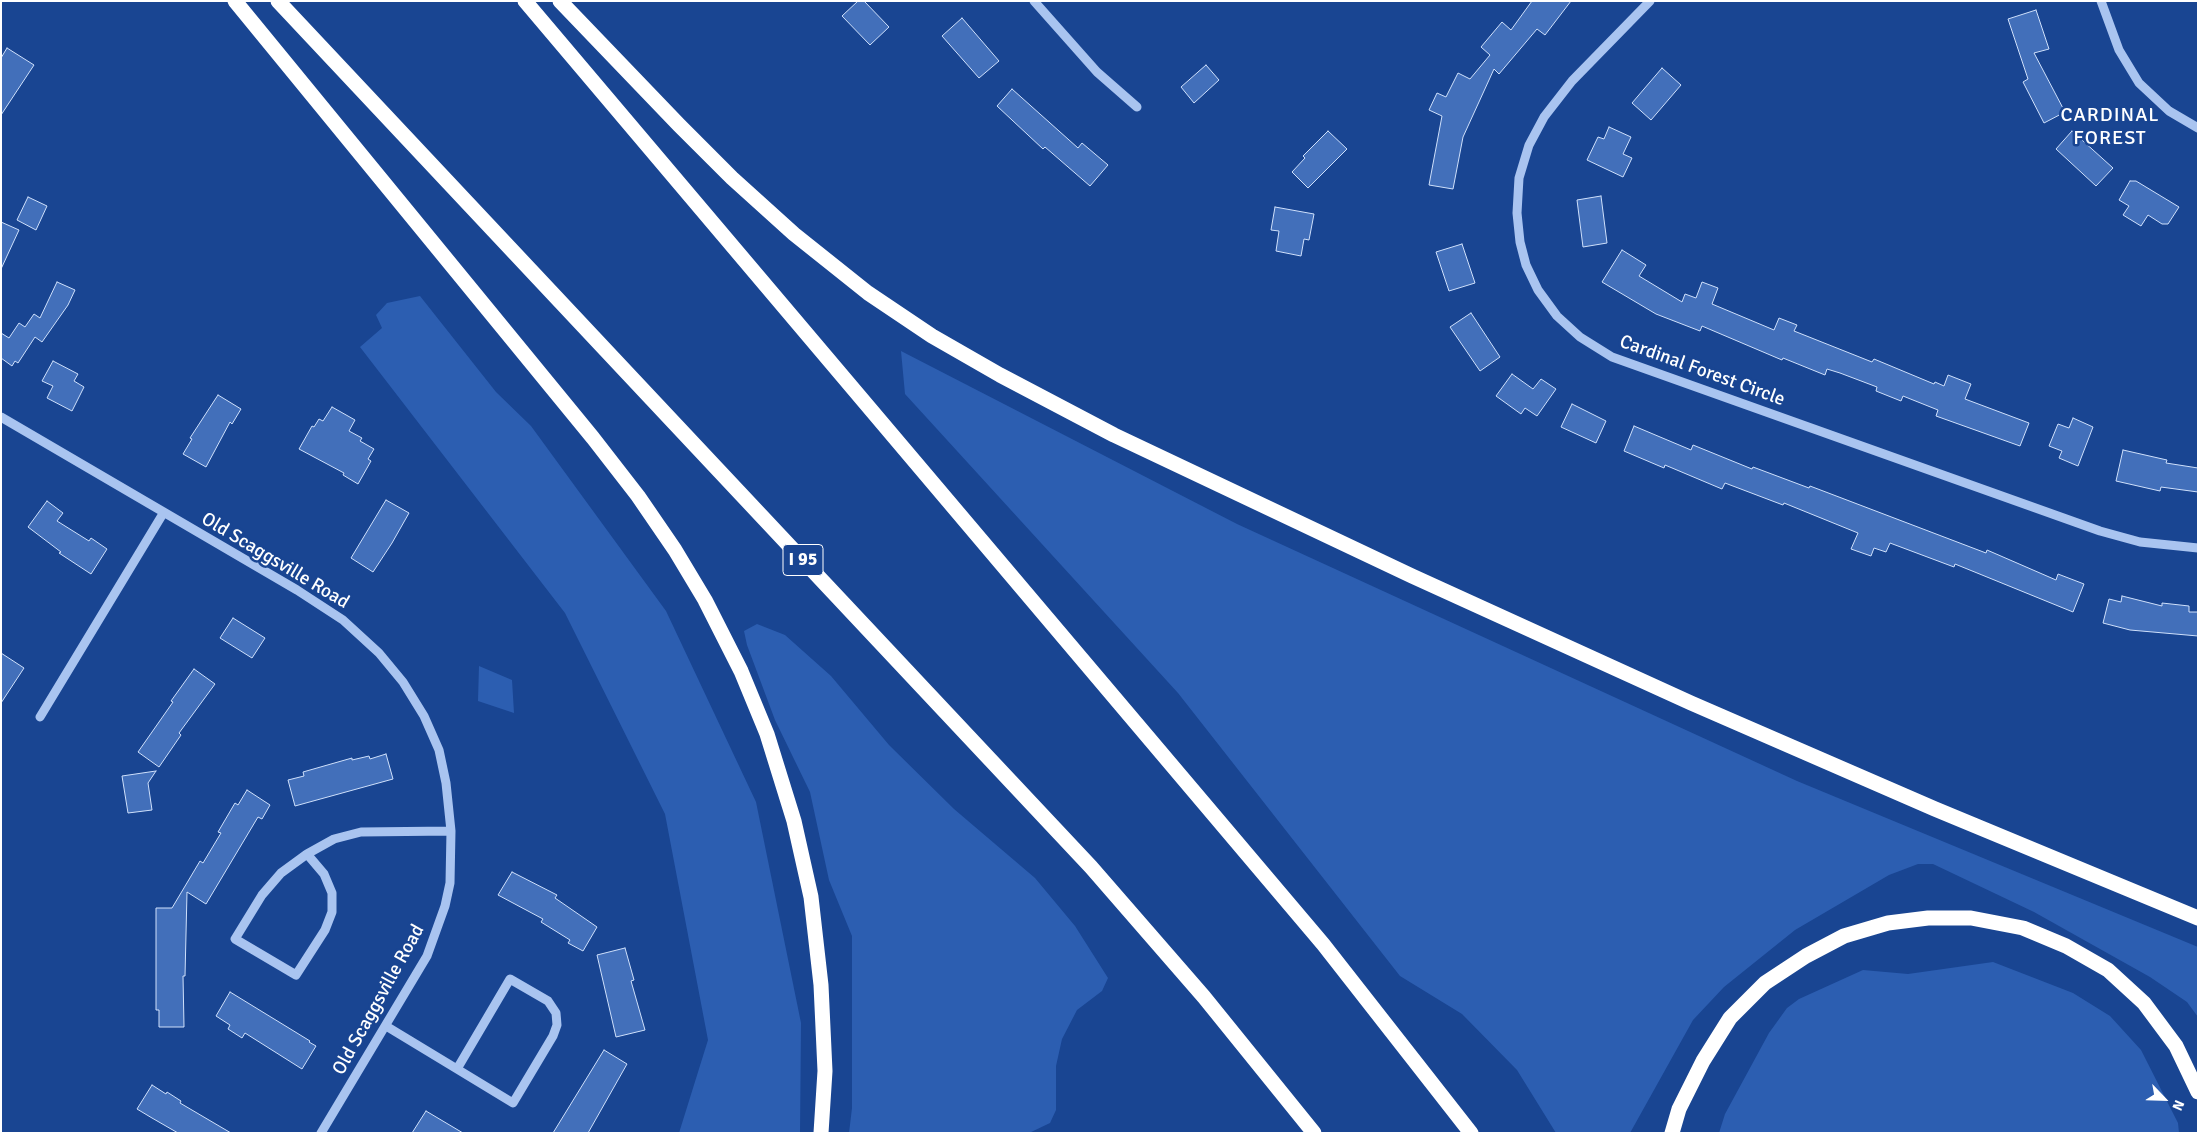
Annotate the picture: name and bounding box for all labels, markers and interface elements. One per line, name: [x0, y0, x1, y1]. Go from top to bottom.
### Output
district label: CARDINAL FOREST: [2059, 104, 2161, 151]
street label: Cardinal Forest Circle: [1616, 330, 1788, 412]
street label: Old Scaggsville Road: [197, 508, 353, 614]
road number: I 95: [783, 544, 823, 576]
street label: Old Scaggsville Road: [328, 921, 430, 1079]
north arrow: [2139, 1074, 2189, 1124]
text: N: [2168, 1097, 2188, 1113]

